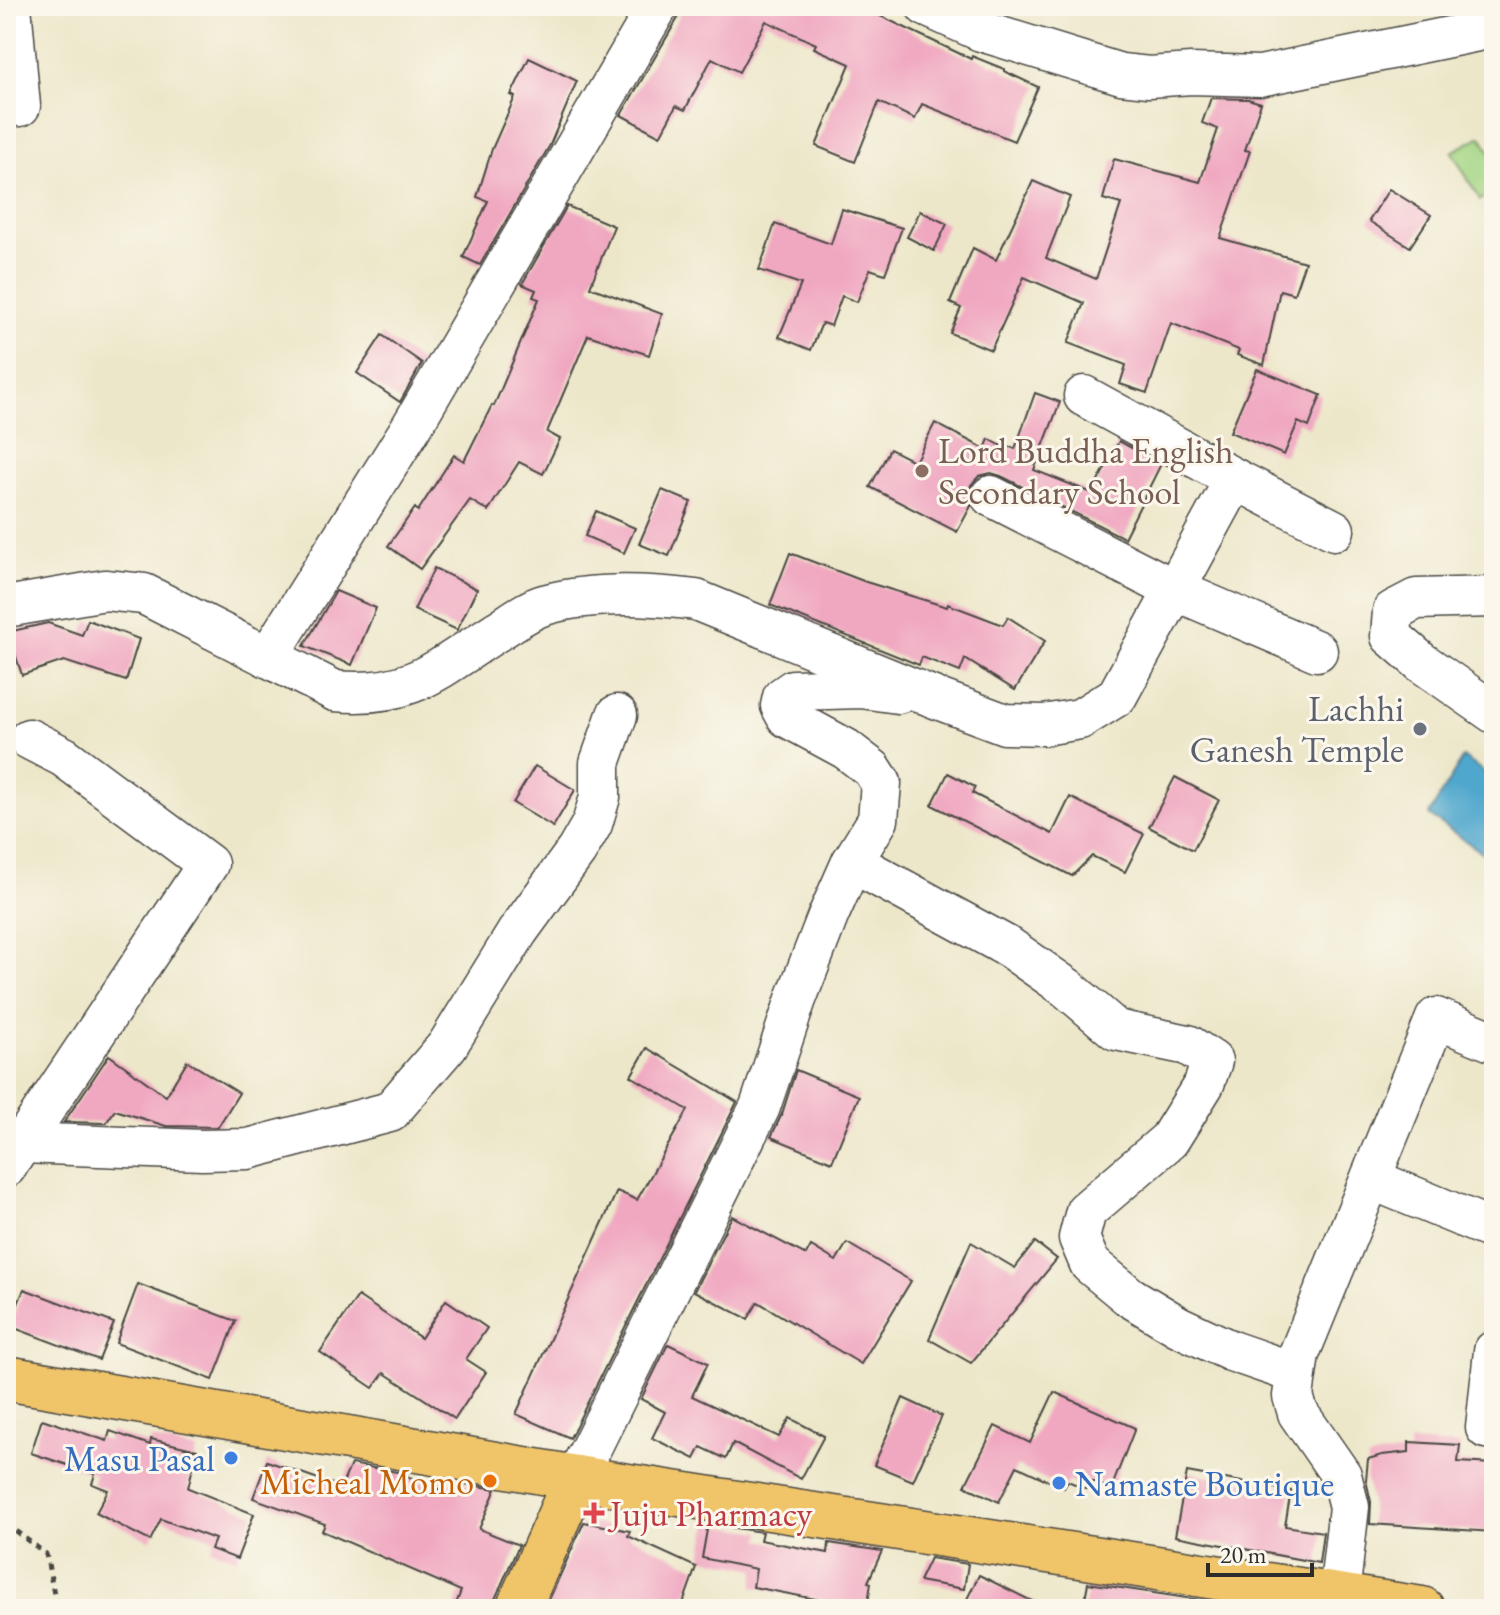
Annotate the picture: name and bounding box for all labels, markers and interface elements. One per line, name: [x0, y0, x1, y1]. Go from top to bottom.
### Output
place label: Lord Buddha English Secondary School: [938, 427, 1234, 515]
marker: Lord Buddha English Secondary School: [913, 462, 931, 480]
place label: Lachhi Ganesh Temple: [1190, 685, 1404, 773]
marker: Lachhi Ganesh Temple: [1411, 720, 1429, 738]
place label: Masu Pasal: [64, 1435, 215, 1482]
marker: Masu Pasal: [222, 1449, 240, 1467]
place label: Micheal Momo: [260, 1458, 474, 1505]
place label: Namaste Boutique: [1075, 1460, 1334, 1507]
marker: Micheal Momo: [481, 1472, 499, 1490]
marker: Namaste Boutique: [1050, 1474, 1068, 1492]
place label: Juju Pharmacy: [607, 1490, 813, 1537]
marker: Juju Pharmacy: [585, 1504, 603, 1522]
scale bar: [1208, 1527, 1312, 1577]
text: 20 m: [1220, 1539, 1267, 1570]

